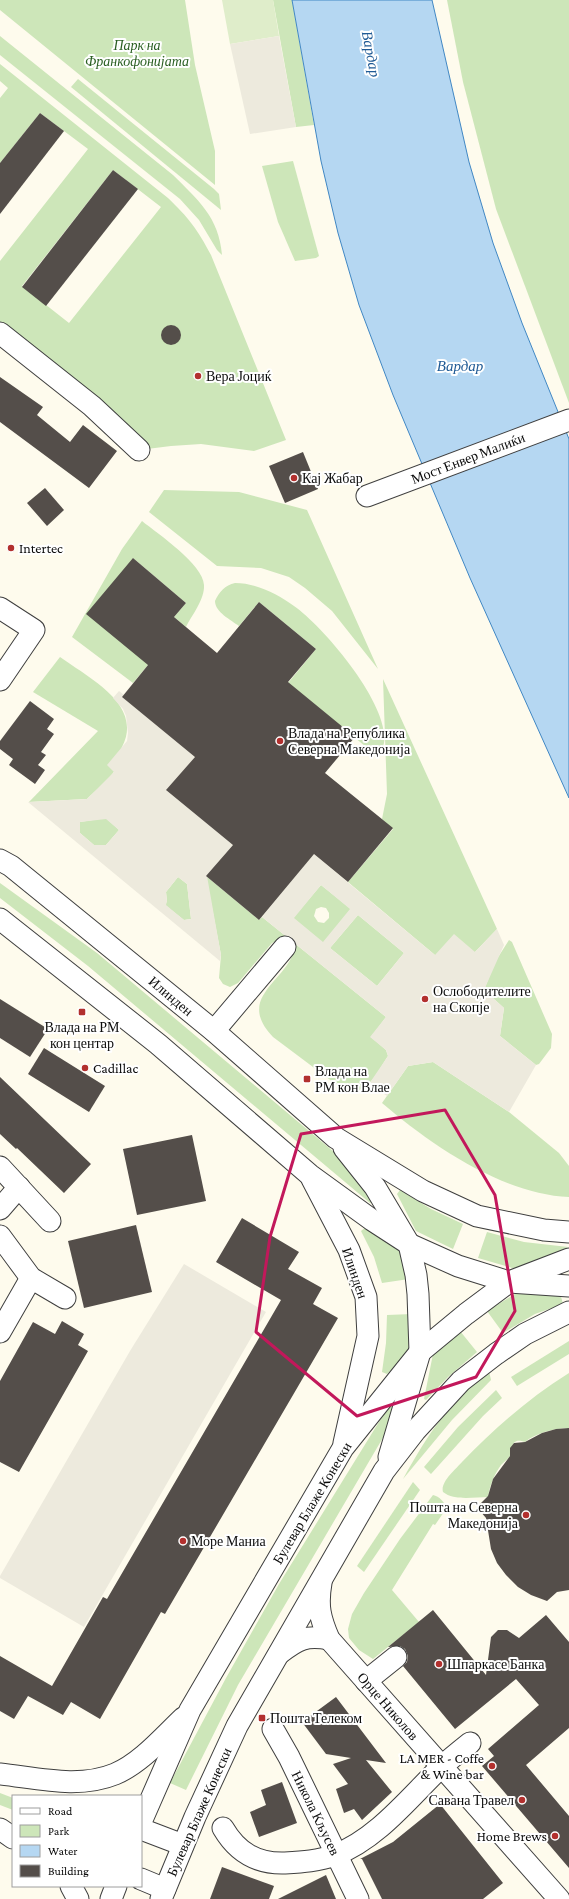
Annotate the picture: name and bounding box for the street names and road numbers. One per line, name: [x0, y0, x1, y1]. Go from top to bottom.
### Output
street label: Мост Енвер Малиќи: [409, 429, 528, 487]
street label: Илинден: [146, 973, 197, 1019]
street label: Илинден: [339, 1245, 371, 1301]
street label: Булевар Блаже Конески: [269, 1439, 355, 1567]
street label: Орце Николов: [354, 1669, 422, 1743]
street label: Булевар Блаже Конески: [163, 1745, 235, 1879]
street label: Никола Кљусев: [289, 1768, 344, 1858]

